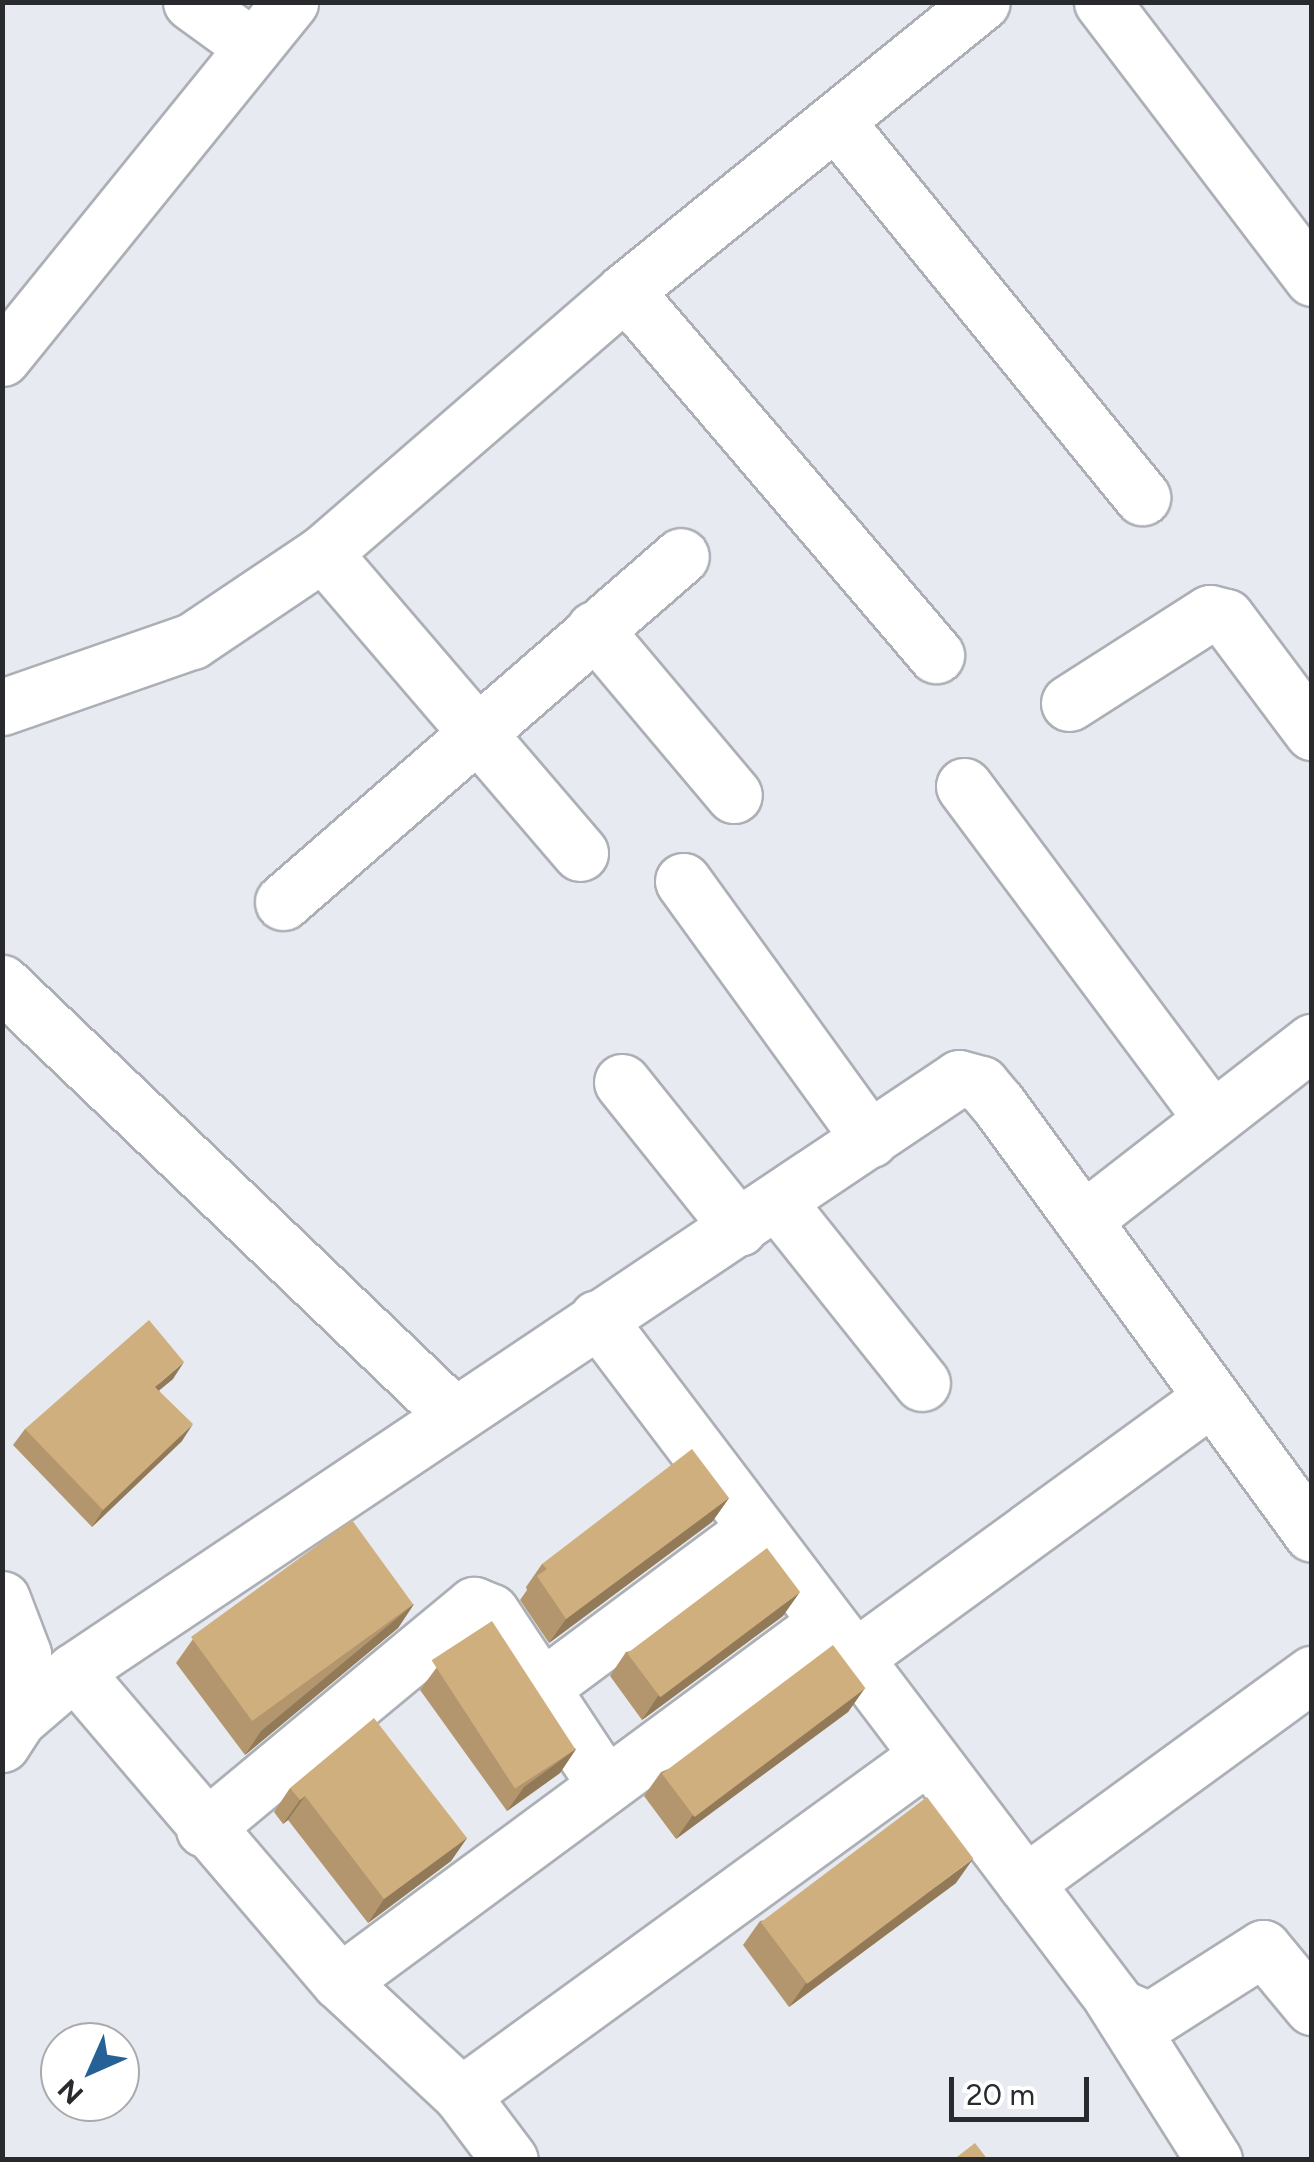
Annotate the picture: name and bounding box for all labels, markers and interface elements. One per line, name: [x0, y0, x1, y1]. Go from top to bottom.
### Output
north arrow: [40, 2022, 140, 2122]
scale bar: [954, 2057, 1094, 2119]
text: N: [51, 2072, 90, 2111]
text: 20 m: [966, 2076, 1035, 2113]

